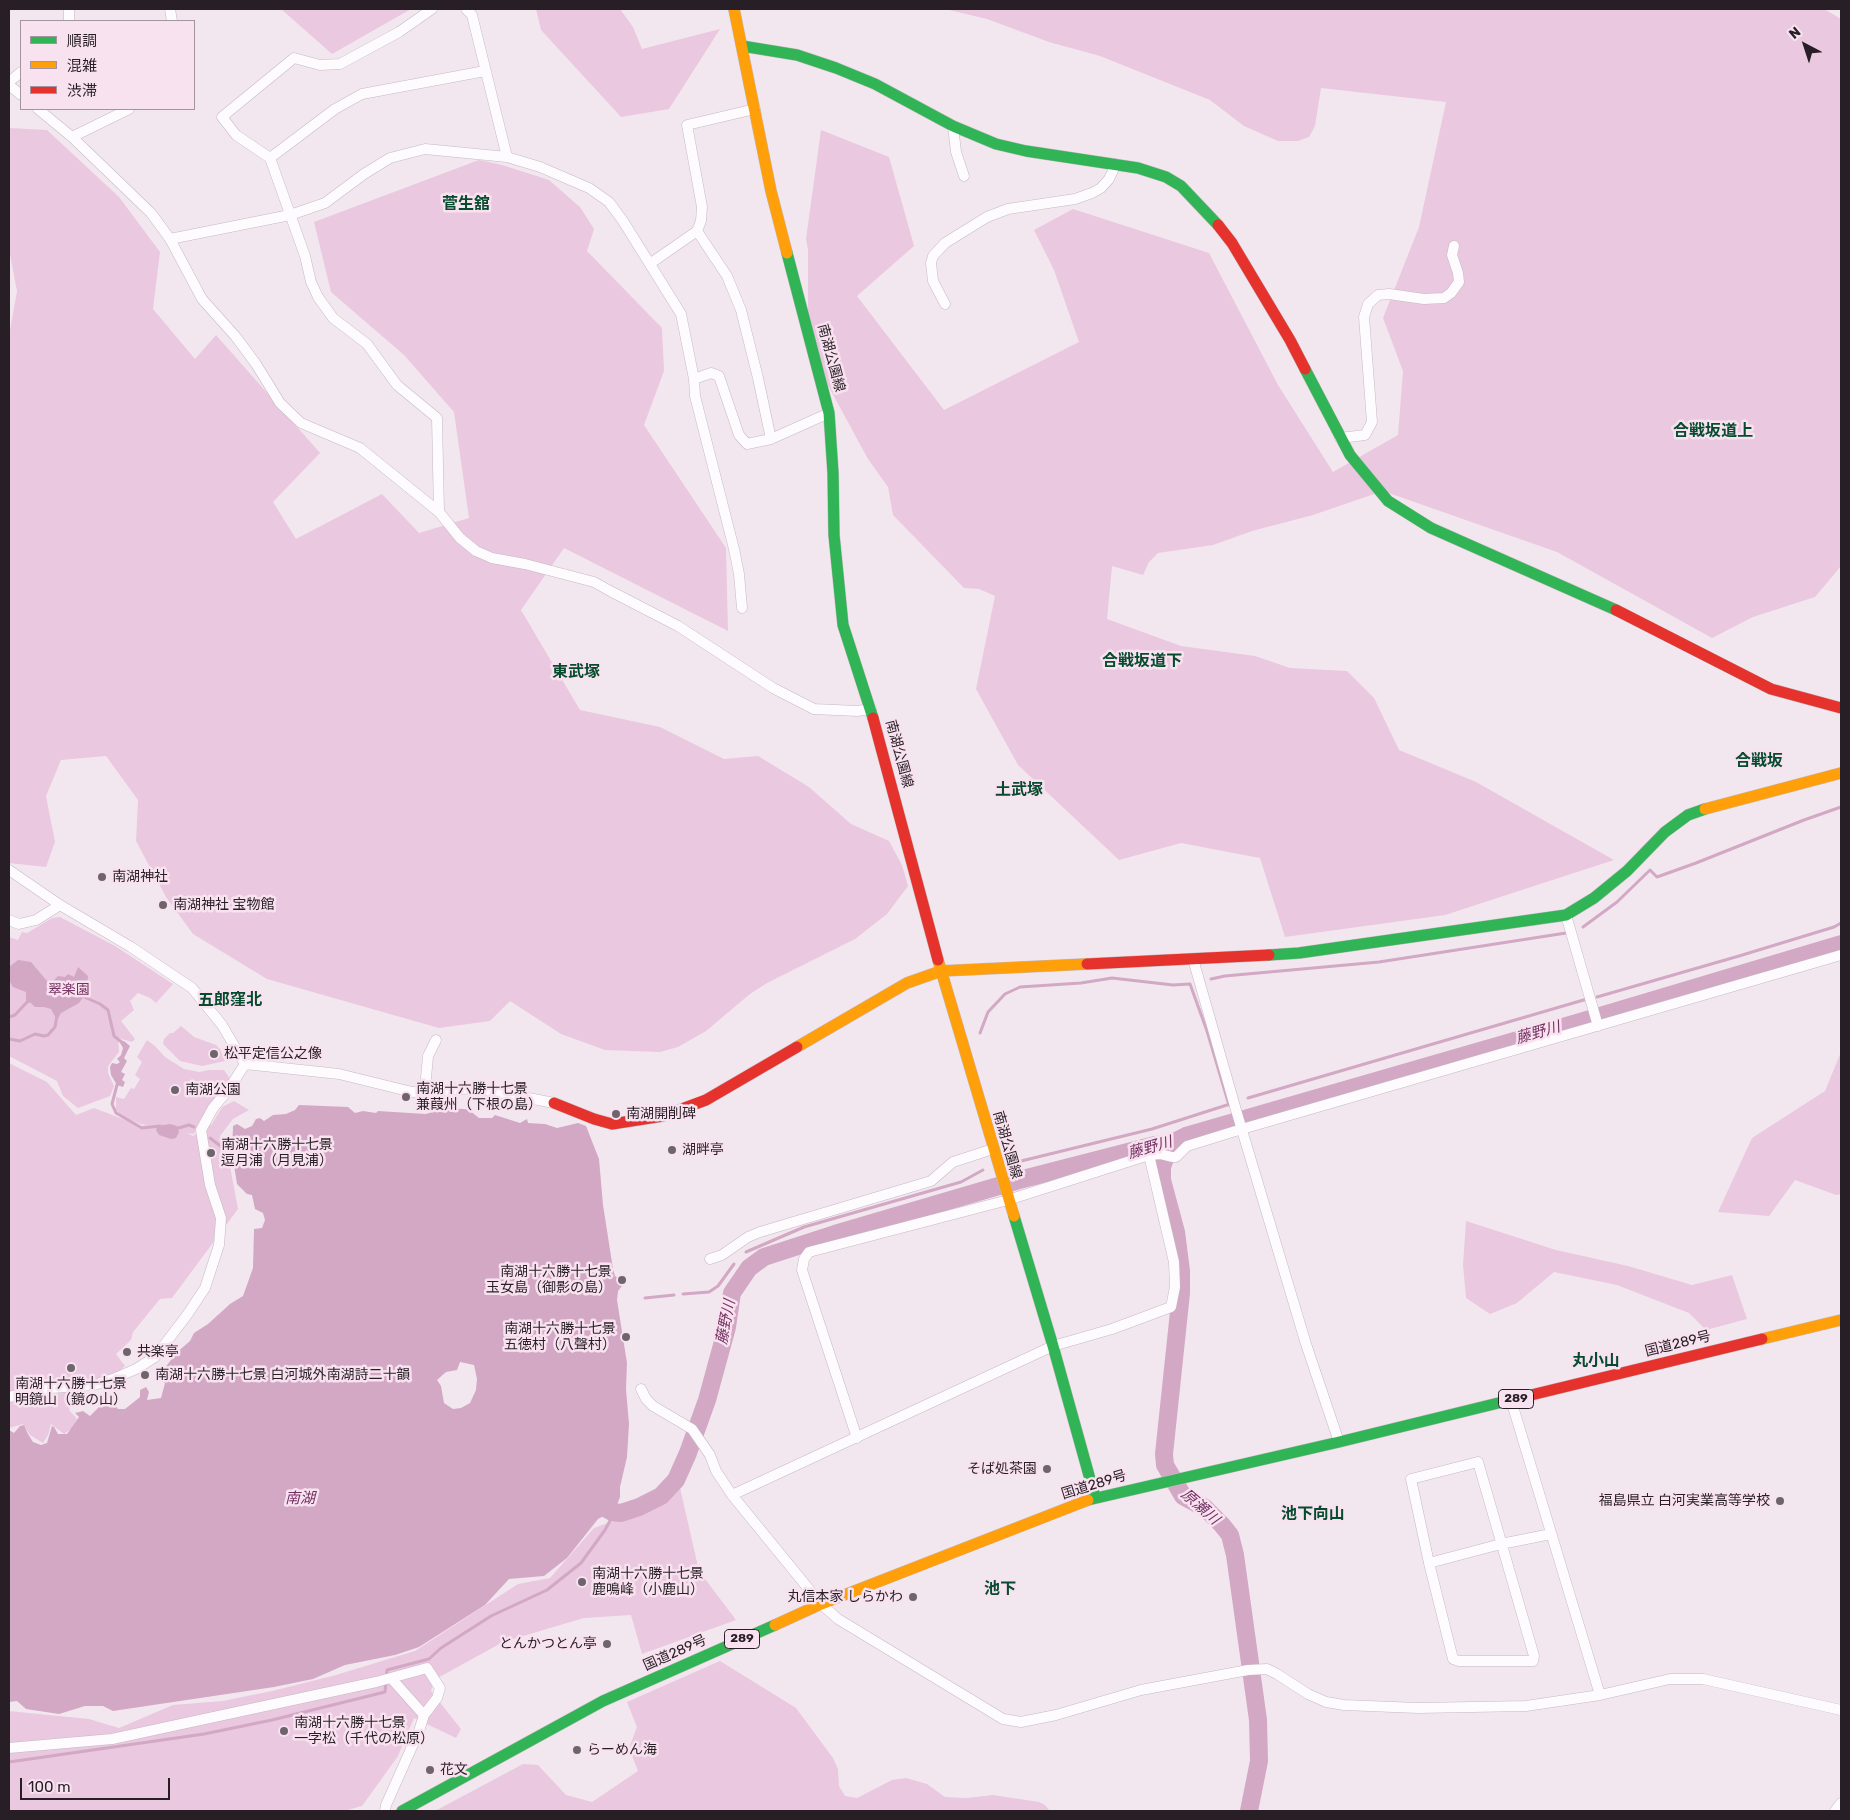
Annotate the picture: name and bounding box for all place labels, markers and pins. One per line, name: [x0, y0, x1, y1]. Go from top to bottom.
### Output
place label: 南湖神社: [112, 869, 168, 885]
marker: 南湖神社: [96, 871, 108, 883]
place label: 南湖神社 宝物館: [173, 897, 274, 913]
marker: 南湖神社 宝物館: [157, 899, 169, 911]
place label: 松平定信公之像: [224, 1046, 322, 1062]
marker: 松平定信公之像: [208, 1048, 220, 1060]
place label: 南湖十六勝十七景 兼葭州（下根の島）: [416, 1081, 542, 1114]
place label: 南湖公園: [185, 1082, 241, 1098]
marker: 南湖公園: [169, 1084, 181, 1096]
marker: 南湖十六勝十七景 兼葭州（下根の島）: [400, 1091, 412, 1103]
place label: 南湖開削碑: [626, 1106, 696, 1122]
marker: 南湖開削碑: [610, 1108, 622, 1120]
place label: 南湖十六勝十七景 逗月浦（月見浦）: [221, 1137, 333, 1170]
place label: 湖畔亭: [682, 1142, 724, 1158]
marker: 湖畔亭: [666, 1144, 678, 1156]
marker: 南湖十六勝十七景 逗月浦（月見浦）: [205, 1147, 217, 1159]
place label: 南湖十六勝十七景 玉女島（御影の島）: [486, 1264, 612, 1296]
marker: 南湖十六勝十七景 玉女島（御影の島）: [616, 1274, 628, 1286]
place label: 南湖十六勝十七景 五徳村（八聲村）: [504, 1321, 616, 1354]
marker: 南湖十六勝十七景 五徳村（八聲村）: [620, 1331, 632, 1343]
place label: 共楽亭: [137, 1344, 179, 1360]
marker: 共楽亭: [121, 1346, 133, 1358]
marker: 南湖十六勝十七景 明鏡山（鏡の山）: [65, 1362, 77, 1374]
place label: 南湖十六勝十七景 白河城外南湖詩二十韻: [155, 1367, 410, 1383]
marker: 南湖十六勝十七景 白河城外南湖詩二十韻: [139, 1369, 151, 1381]
place label: 南湖十六勝十七景 明鏡山（鏡の山）: [15, 1376, 127, 1408]
place label: そば処茶園: [967, 1461, 1037, 1477]
marker: そば処茶園: [1041, 1463, 1053, 1475]
place label: 福島県立 白河実業高等学校: [1599, 1493, 1770, 1509]
marker: 福島県立 白河実業高等学校: [1774, 1495, 1786, 1507]
place label: 南湖十六勝十七景 鹿鳴峰（小鹿山）: [592, 1566, 704, 1598]
marker: 南湖十六勝十七景 鹿鳴峰（小鹿山）: [576, 1576, 588, 1588]
place label: 丸信本家 しらかわ: [788, 1589, 903, 1605]
marker: 丸信本家 しらかわ: [907, 1591, 919, 1603]
place label: とんかつとん亭: [499, 1636, 597, 1652]
marker: とんかつとん亭: [601, 1638, 613, 1650]
place label: 南湖十六勝十七景 一字松（千代の松原）: [294, 1715, 434, 1748]
marker: 南湖十六勝十七景 一字松（千代の松原）: [278, 1725, 290, 1737]
place label: らーめん海: [587, 1742, 657, 1758]
marker: らーめん海: [571, 1744, 583, 1756]
place label: 花文: [440, 1762, 468, 1778]
marker: 花文: [424, 1764, 436, 1776]

